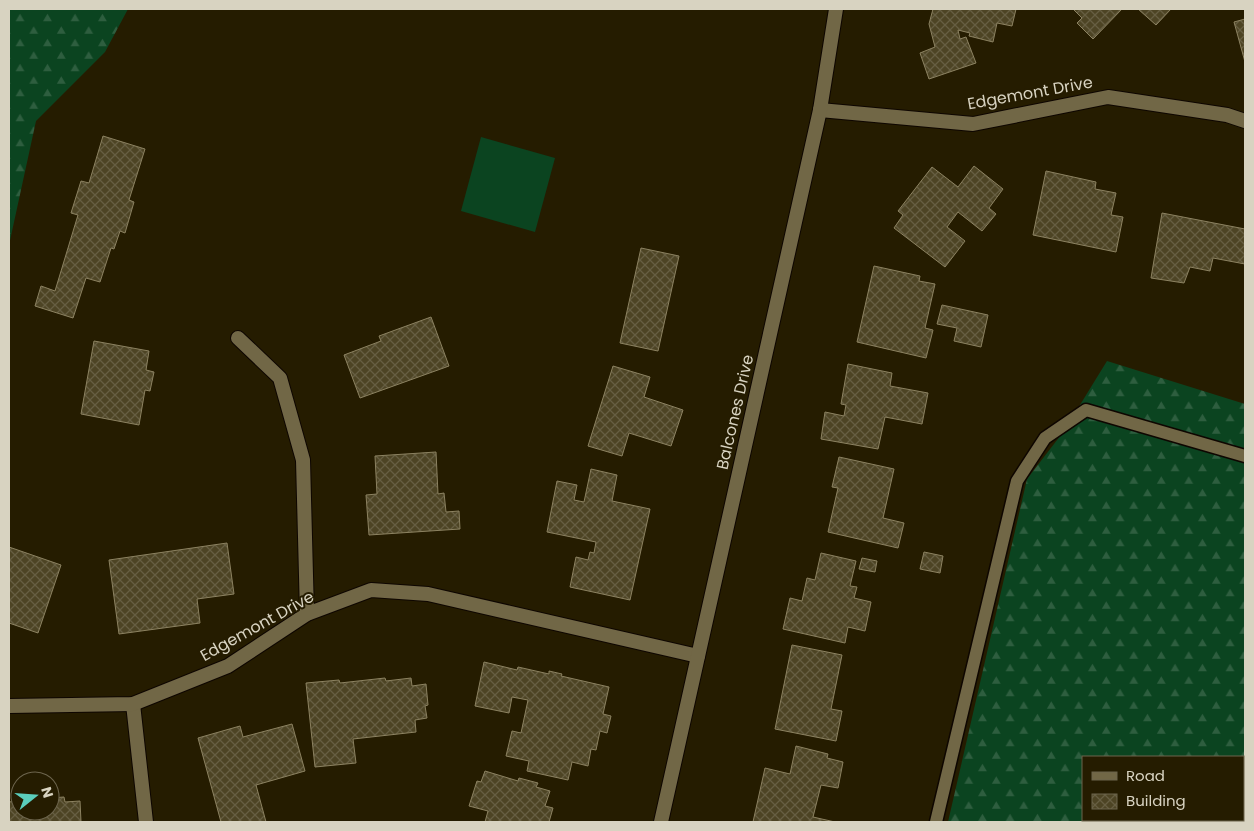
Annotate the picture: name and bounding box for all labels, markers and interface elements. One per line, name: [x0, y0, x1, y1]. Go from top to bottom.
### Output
street label: Edgemont Drive: [965, 71, 1095, 115]
street label: Balcones Drive: [711, 352, 759, 472]
street label: Edgemont Drive: [196, 585, 318, 667]
legend: [1082, 756, 1244, 821]
text: Road: [1126, 765, 1165, 786]
north arrow: [10, 771, 60, 821]
text: N: [36, 784, 59, 800]
text: Building: [1126, 790, 1186, 811]

